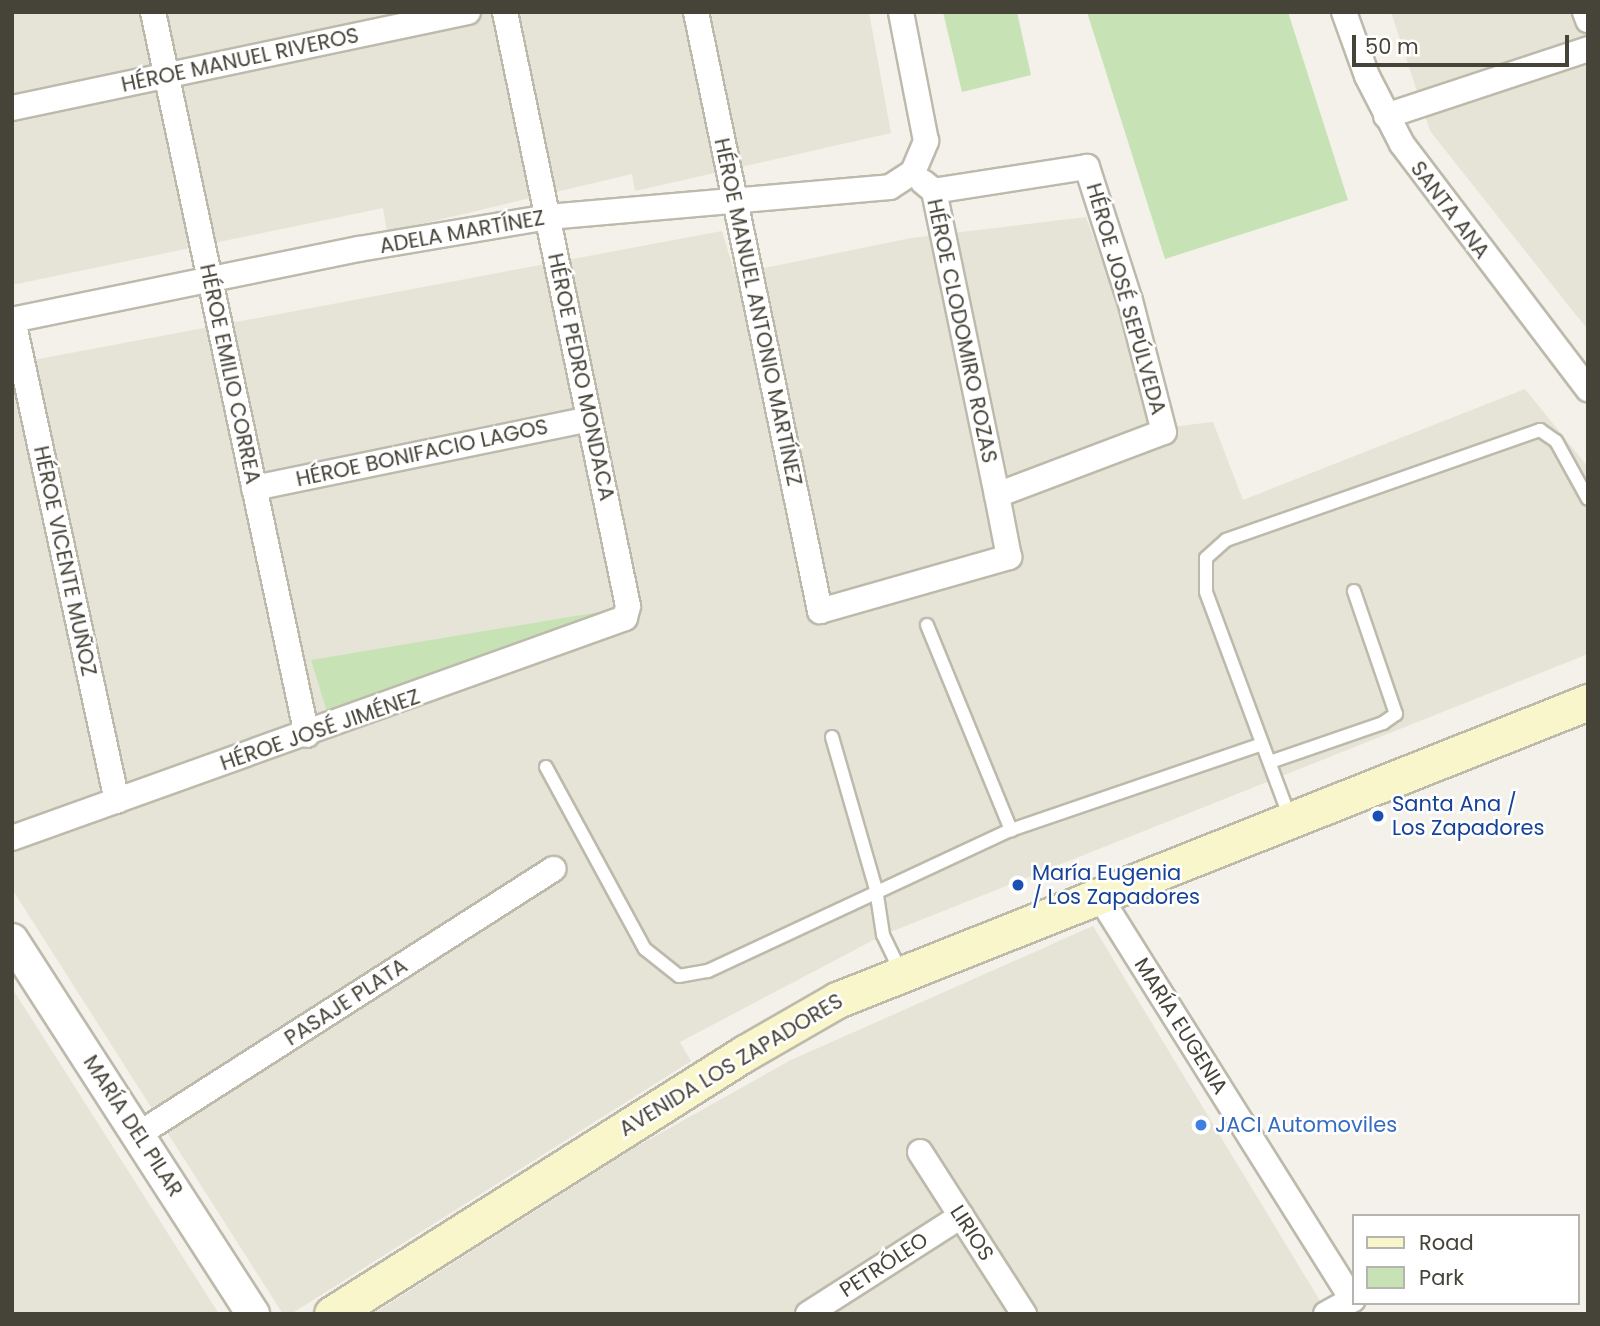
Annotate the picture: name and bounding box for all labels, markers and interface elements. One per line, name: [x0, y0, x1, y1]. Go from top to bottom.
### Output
scale bar: [1355, 21, 1572, 65]
street label: HÉROE MANUEL RIVEROS: [119, 23, 361, 97]
text: 50 m: [1365, 32, 1419, 61]
street label: HÉROE MANUEL ANTONIO MARTÍNEZ: [709, 136, 807, 488]
street label: SANTA ANA: [1405, 156, 1495, 264]
street label: HÉROE JOSÉ SEPÚLVEDA: [1081, 180, 1171, 418]
street label: HÉROE CLODOMIRO ROZAS: [922, 197, 1002, 465]
street label: ADELA MARTÍNEZ: [378, 205, 546, 259]
street label: HÉROE PEDRO MONDACA: [542, 251, 620, 503]
street label: HÉROE EMILIO CORREA: [194, 262, 266, 486]
street label: HÉROE BONIFACIO LAGOS: [294, 414, 550, 492]
street label: HÉROE VICENTE MUÑOZ: [28, 444, 102, 678]
street label: HÉROE JOSÉ JIMÉNEZ: [217, 684, 423, 776]
place label: Santa Ana / Los Zapadores: [1392, 791, 1544, 841]
marker: Santa Ana / Los Zapadores: [1370, 808, 1386, 824]
place label: María Eugenia / Los Zapadores: [1032, 860, 1200, 910]
marker: María Eugenia / Los Zapadores: [1010, 877, 1026, 893]
street label: PASAJE PLATA: [280, 953, 412, 1051]
street label: MARÍA EUGENIA: [1129, 953, 1233, 1099]
street label: AVENIDA LOS ZAPADORES: [615, 988, 847, 1142]
street label: MARÍA DEL PILAR: [78, 1051, 188, 1201]
place label: JACI Automoviles: [1215, 1112, 1397, 1138]
marker: JACI Automoviles: [1193, 1117, 1209, 1133]
street label: LIRIOS: [945, 1201, 999, 1265]
legend: [1352, 1214, 1579, 1305]
street label: PETRÓLEO: [835, 1227, 933, 1303]
text: Road: [1419, 1228, 1474, 1257]
text: Park: [1419, 1263, 1464, 1292]

